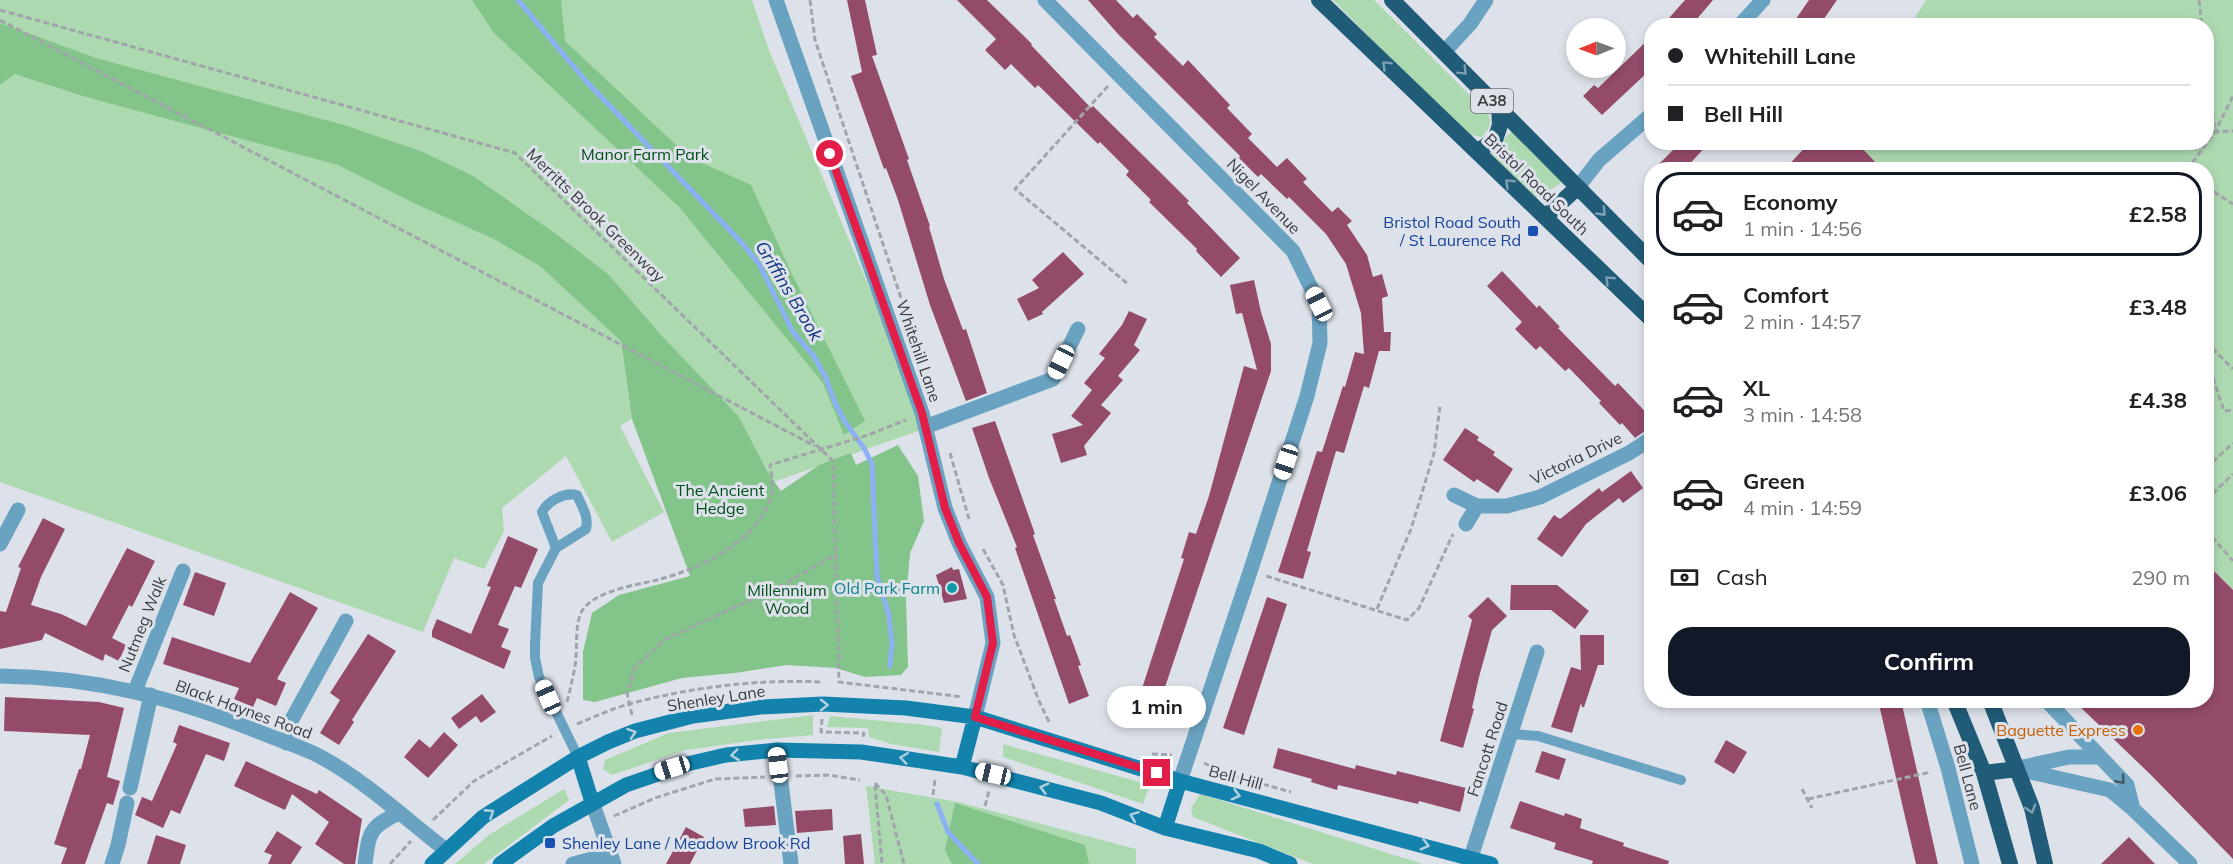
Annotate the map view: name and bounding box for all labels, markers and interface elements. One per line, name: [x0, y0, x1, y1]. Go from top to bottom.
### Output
north arrow: [1566, 18, 1626, 78]
map controls: [1566, 18, 1626, 78]
text: Whitehill Lane: [1704, 42, 1856, 70]
one-way arrow: [1383, 62, 1394, 73]
one-way arrow: [1456, 64, 1466, 75]
road number: A38: [1471, 89, 1513, 113]
text: Bell Hill: [1704, 100, 1783, 128]
street label: Bristol Road South: [1481, 129, 1593, 239]
route start: [816, 140, 843, 167]
street label: Merritts Brook Greenway: [523, 144, 670, 286]
park label: Manor Farm Park: [581, 144, 710, 164]
street label: Nigel Avenue: [1223, 154, 1305, 238]
one-way arrow: [1506, 180, 1517, 191]
icon: car: [1671, 187, 1725, 241]
text: Economy: [1743, 188, 1838, 216]
text: £2.58: [2129, 200, 2187, 228]
one-way arrow: [1595, 205, 1606, 216]
place label: Bristol Road South / St Laurence Rd: [1383, 212, 1521, 250]
text: 1 min · 14:56: [1743, 216, 1862, 241]
marker: Bristol Road South / St Laurence Rd: [1526, 224, 1540, 238]
water label: Griffins Brook: [751, 236, 829, 346]
one-way arrow: [1605, 276, 1616, 287]
icon: car: [1671, 280, 1725, 334]
text: Comfort: [1743, 281, 1829, 309]
car: [1303, 284, 1335, 324]
text: £3.48: [2129, 293, 2187, 321]
street label: Whitehill Lane: [892, 297, 946, 405]
text: 2 min · 14:57: [1743, 309, 1862, 334]
car: [1045, 342, 1077, 382]
icon: car: [1671, 373, 1725, 427]
text: XL: [1743, 374, 1770, 402]
text: £4.38: [2129, 386, 2187, 414]
text: 3 min · 14:58: [1743, 402, 1862, 427]
street label: Victoria Drive: [1527, 427, 1625, 489]
car: [1272, 442, 1300, 482]
icon: car: [1671, 466, 1725, 520]
text: Green: [1743, 467, 1805, 495]
text: £3.06: [2129, 479, 2187, 507]
park label: The Ancient Hedge: [676, 480, 765, 518]
text: 4 min · 14:59: [1743, 495, 1862, 520]
icon: cash: [1668, 561, 1701, 594]
text: Cash: [1716, 563, 1768, 591]
text: 290 m: [2131, 565, 2190, 590]
street label: Nutmeg Walk: [114, 572, 171, 675]
place label: Old Park Farm: [834, 578, 940, 598]
park label: Millennium Wood: [747, 580, 827, 618]
marker: Old Park Farm: [945, 581, 959, 595]
button: Confirm: [1668, 627, 2190, 696]
street label: Black Haynes Road: [173, 675, 315, 743]
car: [532, 677, 564, 717]
street label: Shenley Lane: [666, 680, 766, 716]
callout: 1 min: [1108, 686, 1206, 728]
text: 1 min: [1130, 694, 1183, 719]
one-way arrow: [819, 699, 828, 711]
street label: Fancott Road: [1462, 699, 1512, 799]
place label: Baguette Express: [1996, 720, 2126, 740]
marker: Baguette Express: [2131, 723, 2145, 737]
one-way arrow: [626, 728, 637, 740]
street label: Bell Lane: [1950, 742, 1986, 812]
car: [767, 746, 789, 784]
one-way arrow: [731, 748, 740, 760]
one-way arrow: [900, 752, 909, 764]
car: [652, 754, 692, 782]
route end: [1143, 759, 1170, 786]
street label: Bell Hill: [1207, 760, 1265, 794]
car: [973, 761, 1013, 787]
one-way arrow: [2114, 773, 2125, 784]
one-way arrow: [1039, 782, 1049, 795]
one-way arrow: [1231, 788, 1241, 801]
one-way arrow: [2024, 803, 2036, 814]
one-way arrow: [484, 808, 494, 820]
one-way arrow: [1130, 811, 1141, 823]
place label: Shenley Lane / Meadow Brook Rd: [562, 833, 810, 853]
marker: Shenley Lane / Meadow Brook Rd: [543, 836, 557, 850]
one-way arrow: [1419, 838, 1430, 850]

